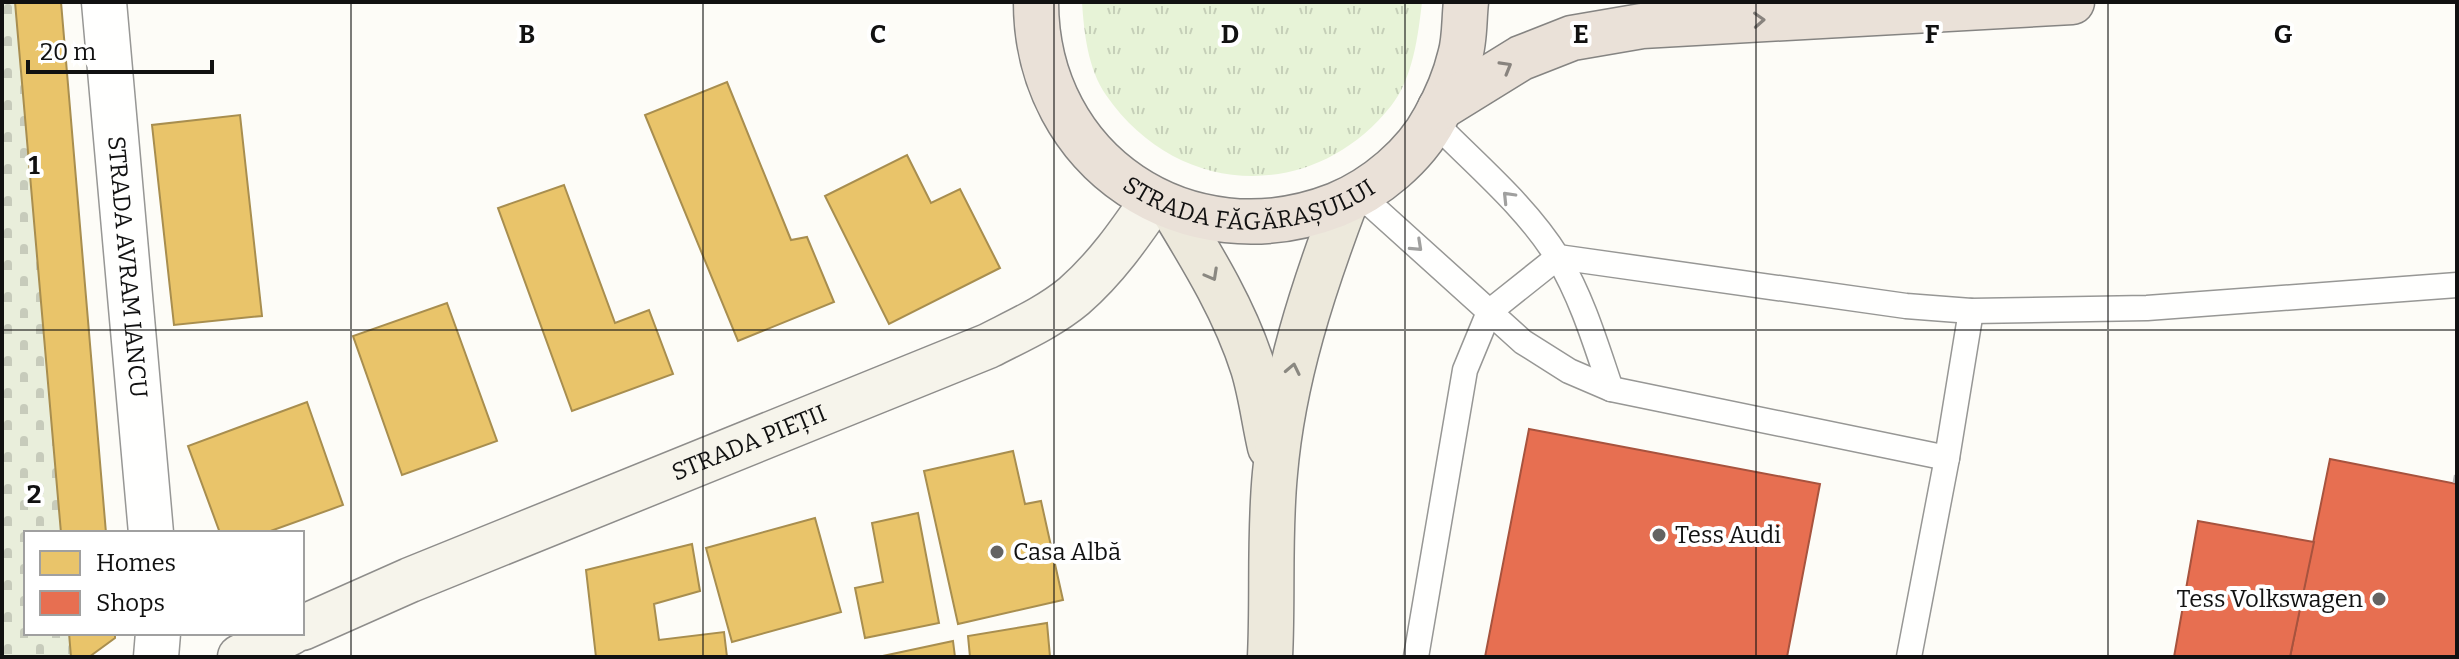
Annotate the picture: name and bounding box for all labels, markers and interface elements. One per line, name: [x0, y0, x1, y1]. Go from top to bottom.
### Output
one-way arrow: [1753, 12, 1766, 29]
text: B: [519, 19, 535, 50]
text: C: [870, 19, 886, 50]
text: D: [1221, 19, 1239, 50]
text: E: [1573, 19, 1589, 50]
text: F: [1925, 19, 1940, 50]
text: G: [2274, 19, 2293, 50]
scale bar: [28, 24, 212, 74]
text: 20 m: [40, 38, 96, 66]
one-way arrow: [1497, 61, 1512, 77]
street label: STRADA AVRAM IANCU: [102, 135, 153, 399]
text: 1: [28, 150, 40, 181]
street label: STRADA FĂGĂRAȘULUI: [1119, 163, 1381, 191]
text: STRADA FĂGĂRAȘULUI: [1118, 170, 1380, 236]
one-way arrow: [1503, 192, 1517, 206]
one-way arrow: [1407, 237, 1422, 251]
one-way arrow: [1202, 267, 1217, 282]
one-way arrow: [1284, 362, 1301, 376]
street label: STRADA PIEȚII: [668, 399, 830, 486]
text: 2: [27, 479, 41, 510]
place label: Tess Audi: [1675, 521, 1781, 549]
marker: Tess Audi: [1650, 526, 1668, 544]
legend: [24, 531, 304, 635]
place label: Casa Albă: [1013, 538, 1121, 566]
marker: Casa Albă: [988, 543, 1006, 561]
text: Homes: [96, 549, 176, 577]
place label: Tess Volkswagen: [2176, 585, 2363, 613]
text: Shops: [96, 589, 165, 617]
marker: Tess Volkswagen: [2370, 590, 2388, 608]

